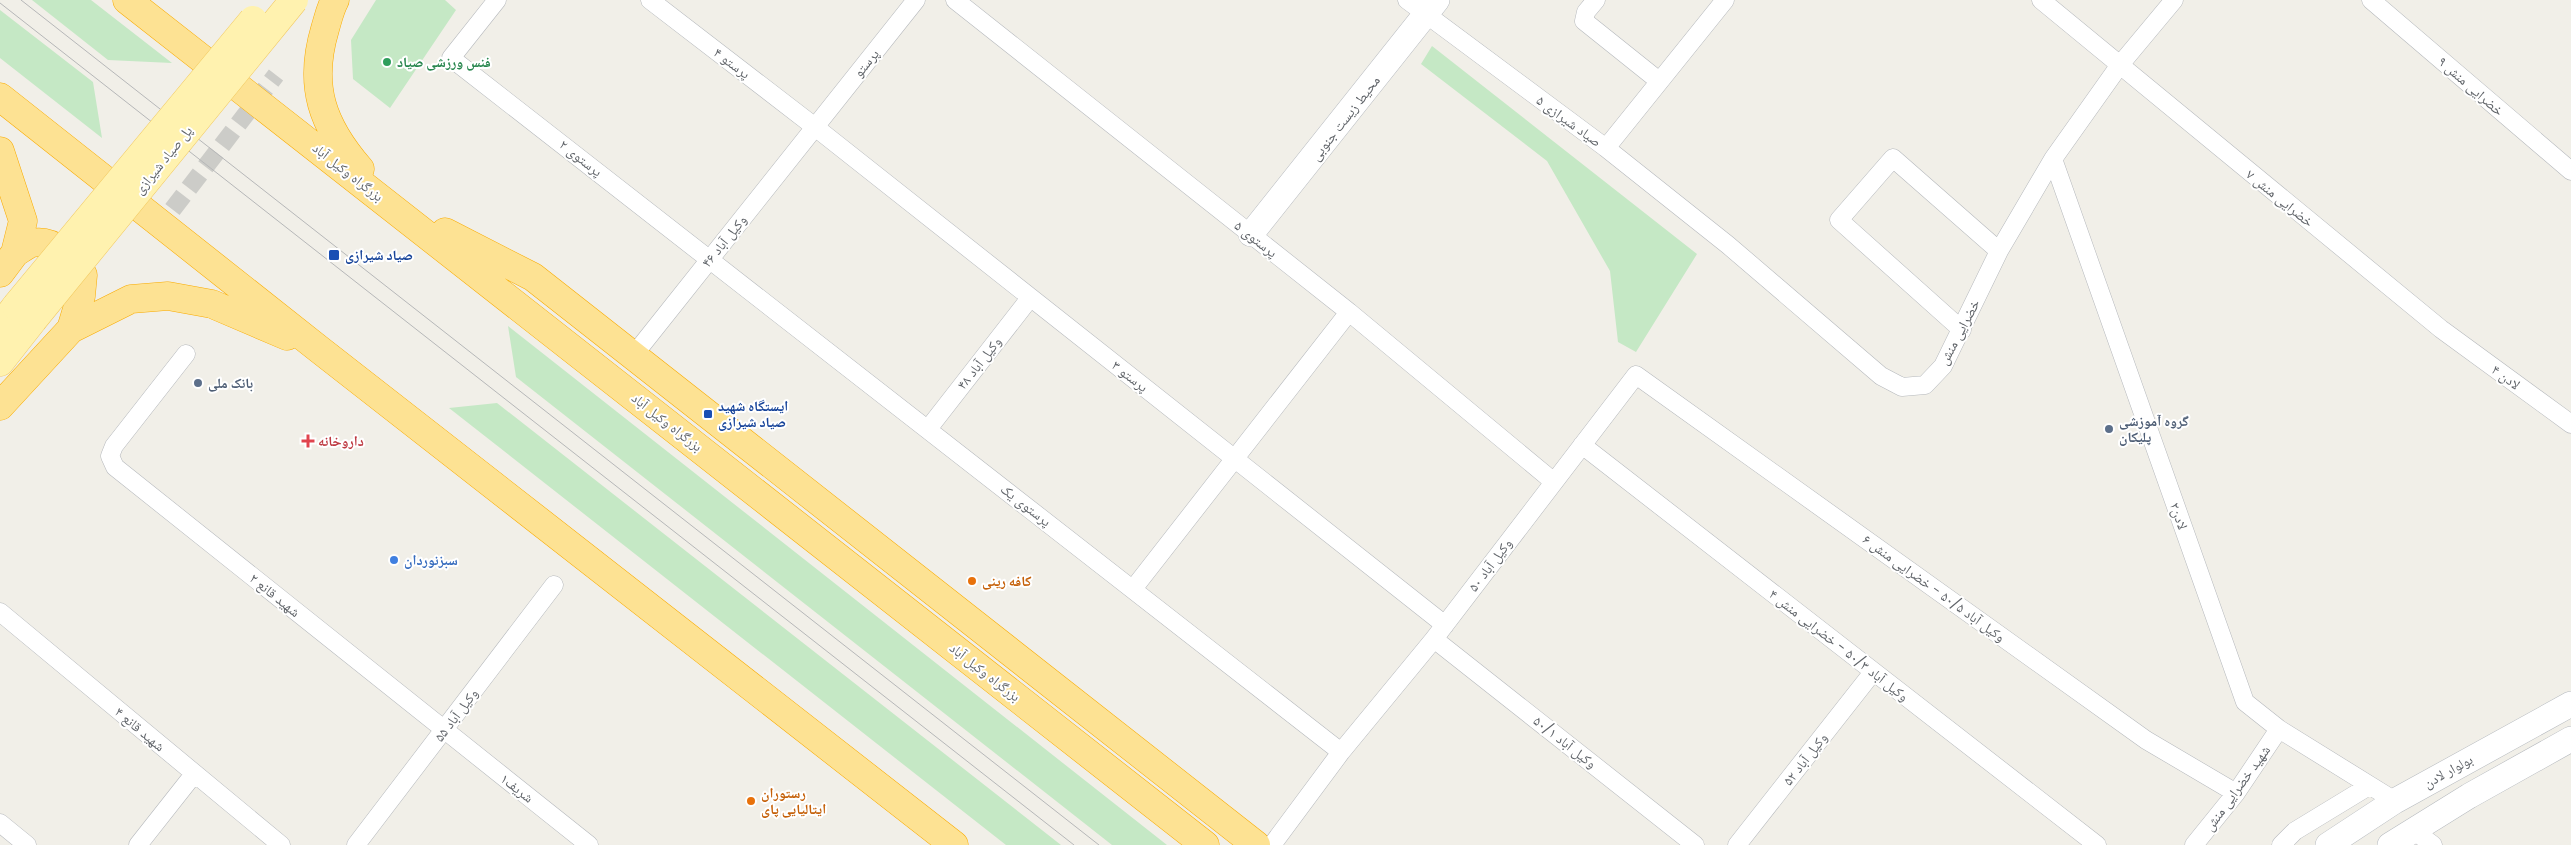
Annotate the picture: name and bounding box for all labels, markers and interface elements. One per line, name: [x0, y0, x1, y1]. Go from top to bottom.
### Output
street label: پرستو ۴: [709, 43, 755, 84]
street label: پرستو: [848, 44, 884, 81]
place label: فنس ورزشی صیاد: [397, 52, 491, 72]
street label: خضرایی منش ۹: [2434, 52, 2508, 120]
marker: فنس ورزشی صیاد: [381, 56, 393, 68]
street label: محیط زیست جنوبی: [1305, 71, 1385, 165]
street label: صیاد شیرازی ۵: [1532, 90, 1606, 152]
street label: پل صیاد شیرازی: [129, 121, 197, 199]
street label: پرستوی ۲: [555, 135, 607, 181]
street label: بزرگراه وکیل آباد: [308, 138, 388, 206]
street label: خضرایی منش ۷: [2242, 165, 2318, 232]
street label: ۴۶ وکیل آباد: [697, 211, 751, 271]
street label: پرستوی ۵: [1230, 216, 1282, 262]
place label: صیاد شیرازی: [345, 245, 413, 265]
marker: صیاد شیرازی: [327, 248, 341, 262]
street label: خضرایی منش: [1933, 296, 1985, 368]
street label: ۴۸ وکیل آباد: [952, 332, 1006, 394]
street label: پرستو ۳: [1108, 355, 1153, 397]
street label: لادن ۴: [2487, 360, 2525, 394]
place label: بانک ملی: [208, 373, 253, 393]
marker: بانک ملی: [192, 377, 204, 389]
street label: بزرگراه وکیل آباد: [627, 388, 707, 456]
place label: ایستگاه شهید صیاد شیرازی: [718, 396, 788, 432]
marker: ایستگاه شهید صیاد شیرازی: [702, 408, 714, 420]
place label: گروه آموزشی پلیکان: [2119, 411, 2189, 447]
marker: گروه آموزشی پلیکان: [2103, 423, 2115, 435]
place label: داروخانه: [318, 431, 364, 451]
marker: داروخانه: [302, 435, 314, 447]
street label: پرستوی یک: [996, 479, 1056, 531]
street label: لادن۲: [2165, 500, 2193, 532]
street label: وکیل آباد ۵۰/۵ - خضرایی منش ۶: [1859, 529, 2009, 647]
street label: ۵۰ وکیل آباد: [1463, 534, 1517, 596]
place label: سبزنوردان: [404, 550, 458, 570]
marker: سبزنوردان: [388, 554, 400, 566]
street label: شهید قانع ۲: [245, 568, 305, 622]
place label: کافه رینی: [982, 571, 1032, 591]
marker: کافه رینی: [966, 575, 978, 587]
street label: وکیل آباد ۵۰/۳ - خضرایی منش ۴: [1765, 584, 1913, 706]
street label: بزرگراه وکیل آباد: [945, 638, 1025, 706]
street label: ۵۵ وکیل آباد: [429, 684, 483, 746]
street label: شهید قانع ۴: [111, 702, 169, 756]
street label: وکیل آباد ۵۰/۱: [1529, 711, 1601, 773]
street label: ۵۲ وکیل آباد: [1778, 728, 1832, 790]
street label: شهید خضرایی منش: [2199, 741, 2275, 835]
street label: بولوار لادن: [2420, 749, 2476, 793]
street label: شریف١: [496, 769, 538, 807]
place label: رستوران ایتالیایی پای: [761, 783, 826, 819]
marker: رستوران ایتالیایی پای: [745, 795, 757, 807]

